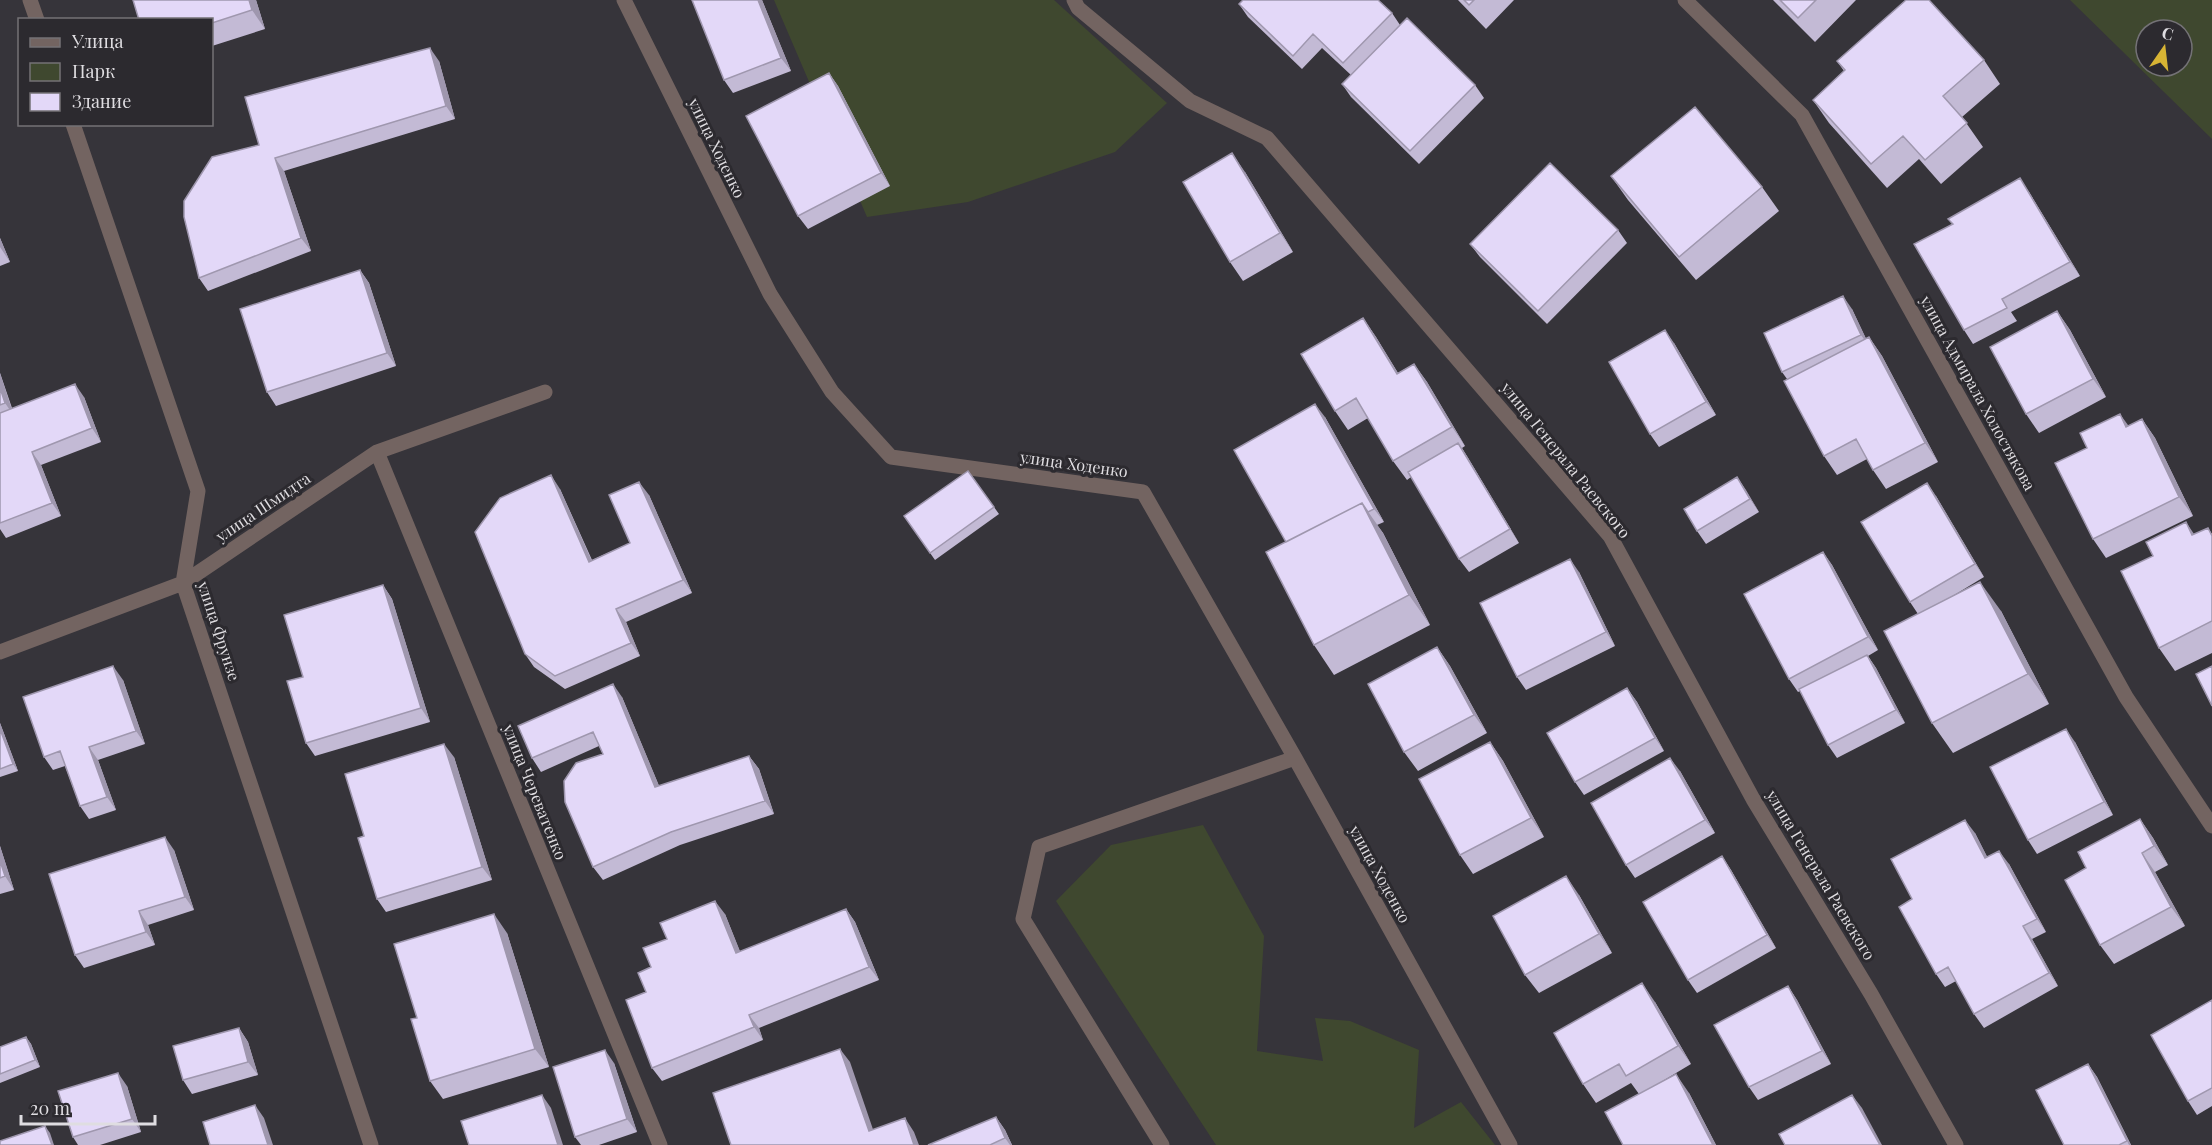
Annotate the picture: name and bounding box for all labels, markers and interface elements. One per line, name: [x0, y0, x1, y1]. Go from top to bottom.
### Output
legend: [18, 18, 213, 126]
north arrow: [2134, 18, 2194, 78]
text: С: [2160, 21, 2176, 45]
text: Улица: [71, 29, 123, 53]
text: Парк: [72, 59, 115, 83]
text: Здание: [72, 89, 131, 113]
street label: улица Ходенко: [684, 93, 751, 201]
street label: улица Адмирала Холостякова: [1916, 291, 2041, 494]
street label: улица Генерала Раевского: [1496, 377, 1636, 542]
street label: улица Ходенко: [1018, 445, 1130, 481]
street label: улица Шмидта: [210, 467, 314, 547]
street label: улица Фрунзе: [193, 578, 245, 683]
street label: улица Череватенко: [498, 720, 572, 863]
street label: улица Генерала Раевского: [1762, 785, 1881, 964]
street label: улица Ходенко: [1344, 820, 1416, 927]
scale bar: [21, 1088, 154, 1126]
text: 20 m: [30, 1096, 70, 1120]

